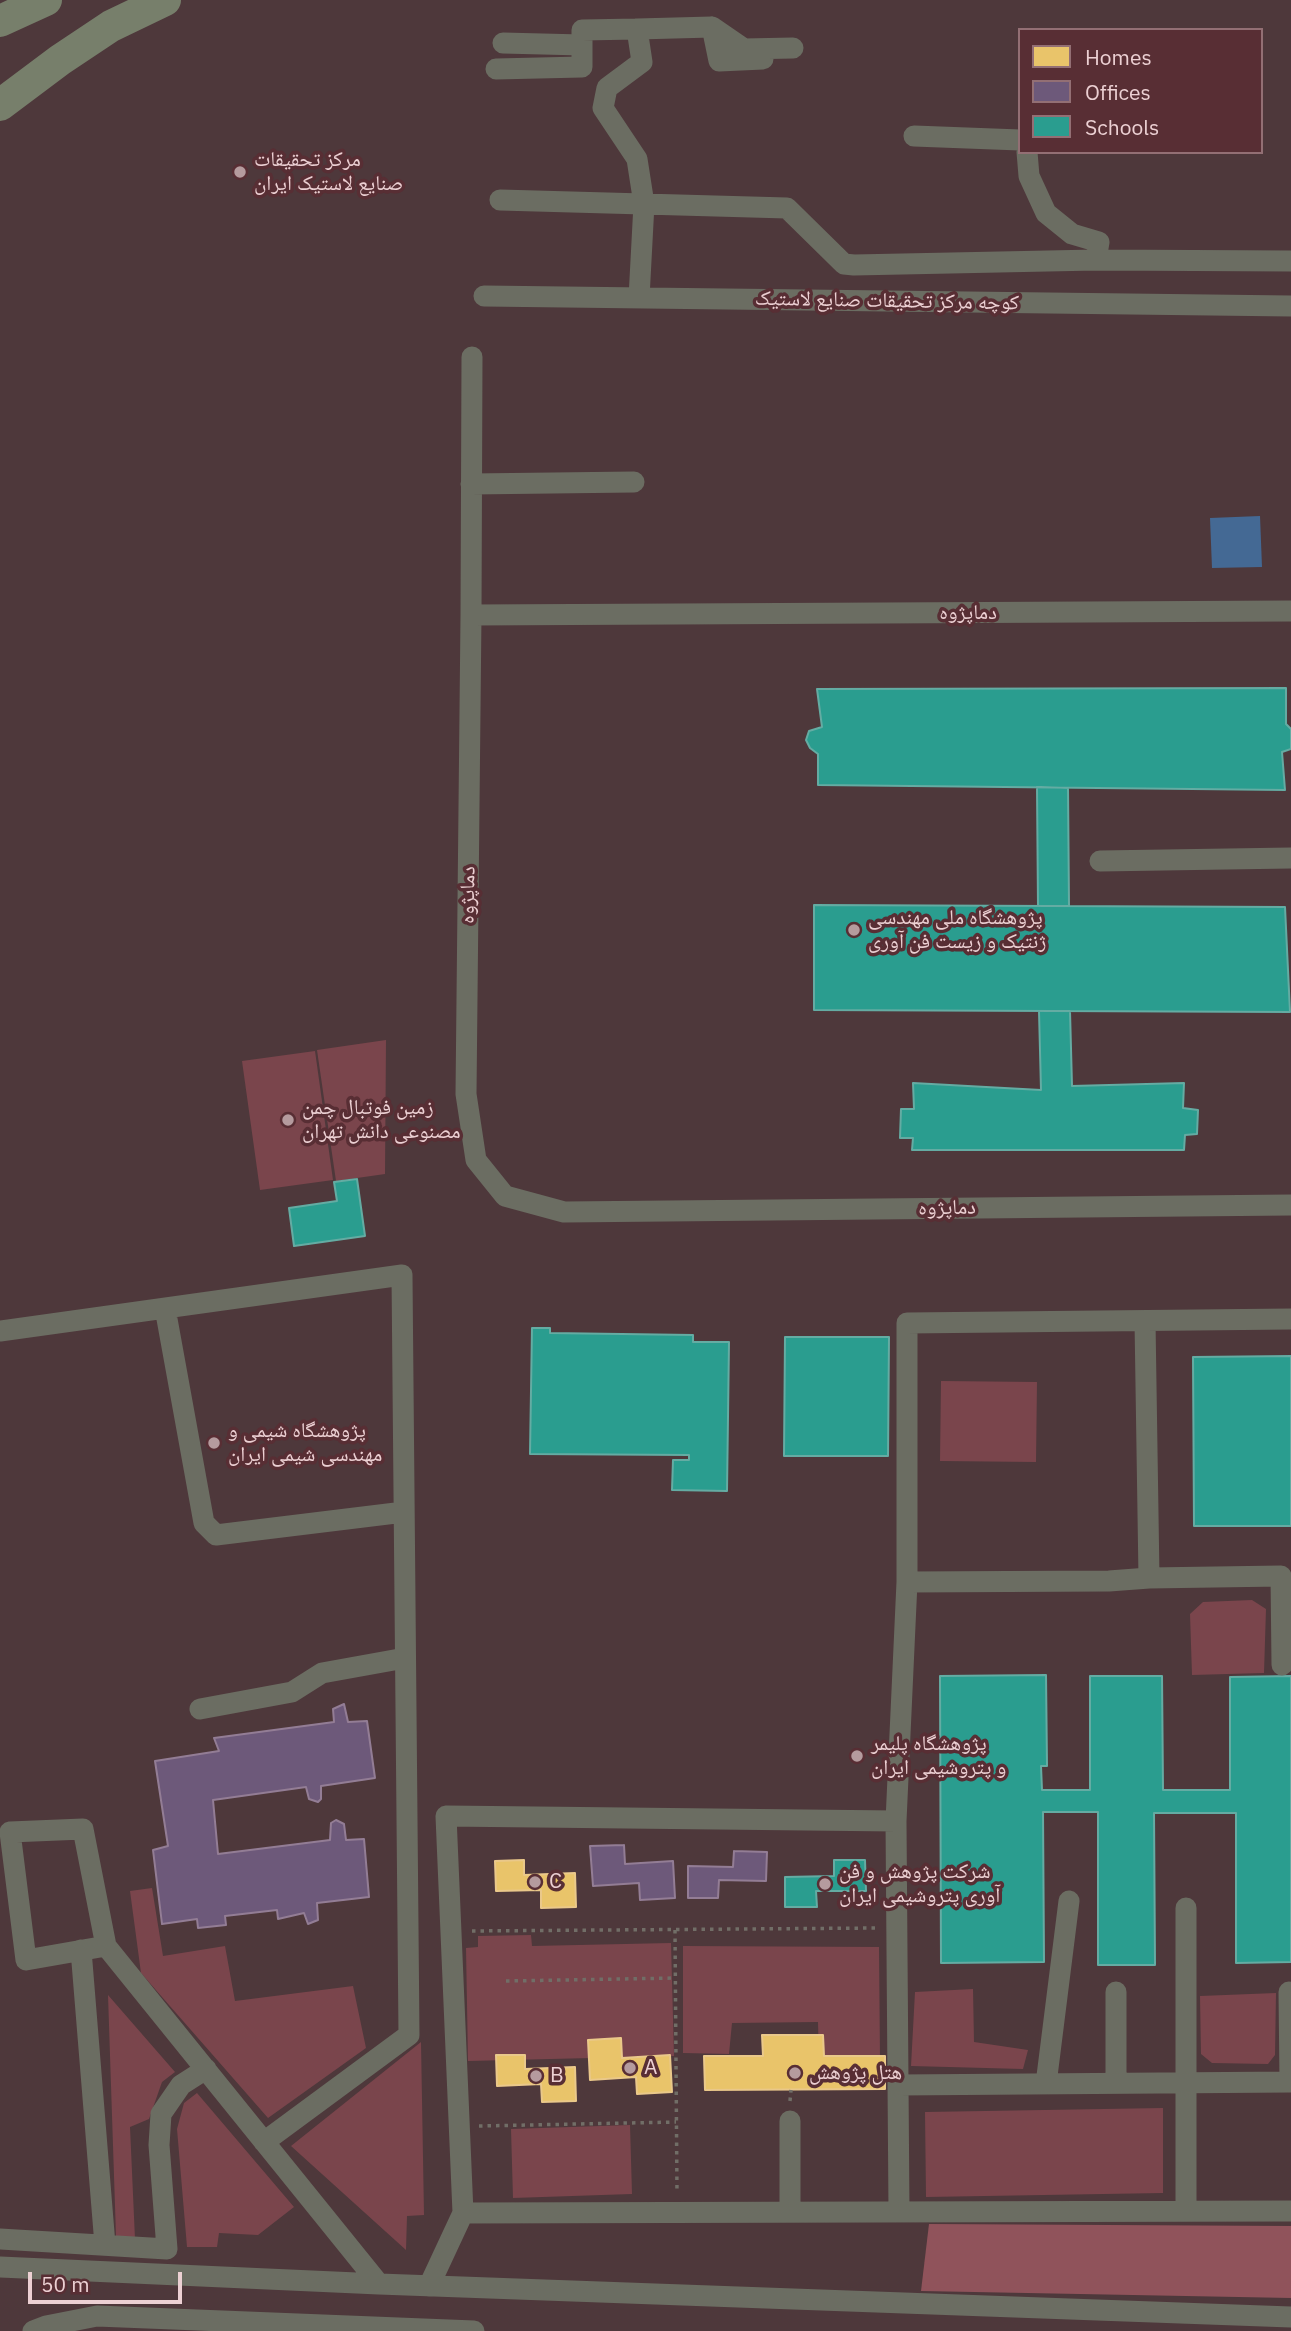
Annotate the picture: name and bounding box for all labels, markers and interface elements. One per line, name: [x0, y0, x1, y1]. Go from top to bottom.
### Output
legend: [1018, 28, 1263, 154]
text: Homes: [1085, 43, 1152, 71]
text: Offices: [1085, 78, 1151, 106]
text: Schools: [1085, 113, 1159, 141]
place label: مرکز تحقیقات صنایع لاستیک ایران: [254, 147, 403, 197]
marker: مرکز تحقیقات صنایع لاستیک ایران: [232, 164, 248, 180]
street label: کوچه مرکز تحقیقات صنایع لاستیک: [755, 286, 1019, 316]
street label: دماپژوه: [939, 600, 997, 626]
street label: دماپژوه: [455, 866, 481, 924]
place label: پژوهشگاه ملی مهندسی ژنتیک و زیست فن آوری: [868, 905, 1046, 955]
marker: پژوهشگاه ملی مهندسی ژنتیک و زیست فن آوری: [846, 922, 862, 938]
place label: زمین فوتبال چمن مصنوعی دانش تهران: [302, 1095, 461, 1145]
marker: زمین فوتبال چمن مصنوعی دانش تهران: [280, 1112, 296, 1128]
street label: دماپژوه: [918, 1195, 976, 1221]
place label: پژوهشگاه شیمی و مهندسی شیمی ایران: [228, 1418, 382, 1468]
marker: پژوهشگاه شیمی و مهندسی شیمی ایران: [206, 1435, 222, 1451]
place label: پژوهشگاه پلیمر و پتروشیمی ایران: [871, 1731, 1006, 1781]
marker: پژوهشگاه پلیمر و پتروشیمی ایران: [849, 1748, 865, 1764]
place label: شرکت پژوهش و فن آوری پتروشیمی ایران: [839, 1859, 1000, 1909]
place label: C: [549, 1869, 562, 1895]
marker: C: [527, 1874, 543, 1890]
marker: شرکت پژوهش و فن آوری پتروشیمی ایران: [817, 1876, 833, 1892]
place label: A: [644, 2055, 657, 2081]
marker: A: [622, 2060, 638, 2076]
place label: هتل پژوهش: [809, 2060, 902, 2086]
place label: B: [550, 2063, 564, 2089]
marker: هتل پژوهش: [787, 2065, 803, 2081]
marker: B: [528, 2068, 544, 2084]
scale bar: [32, 2258, 186, 2302]
text: 50 m: [41, 2270, 90, 2298]

